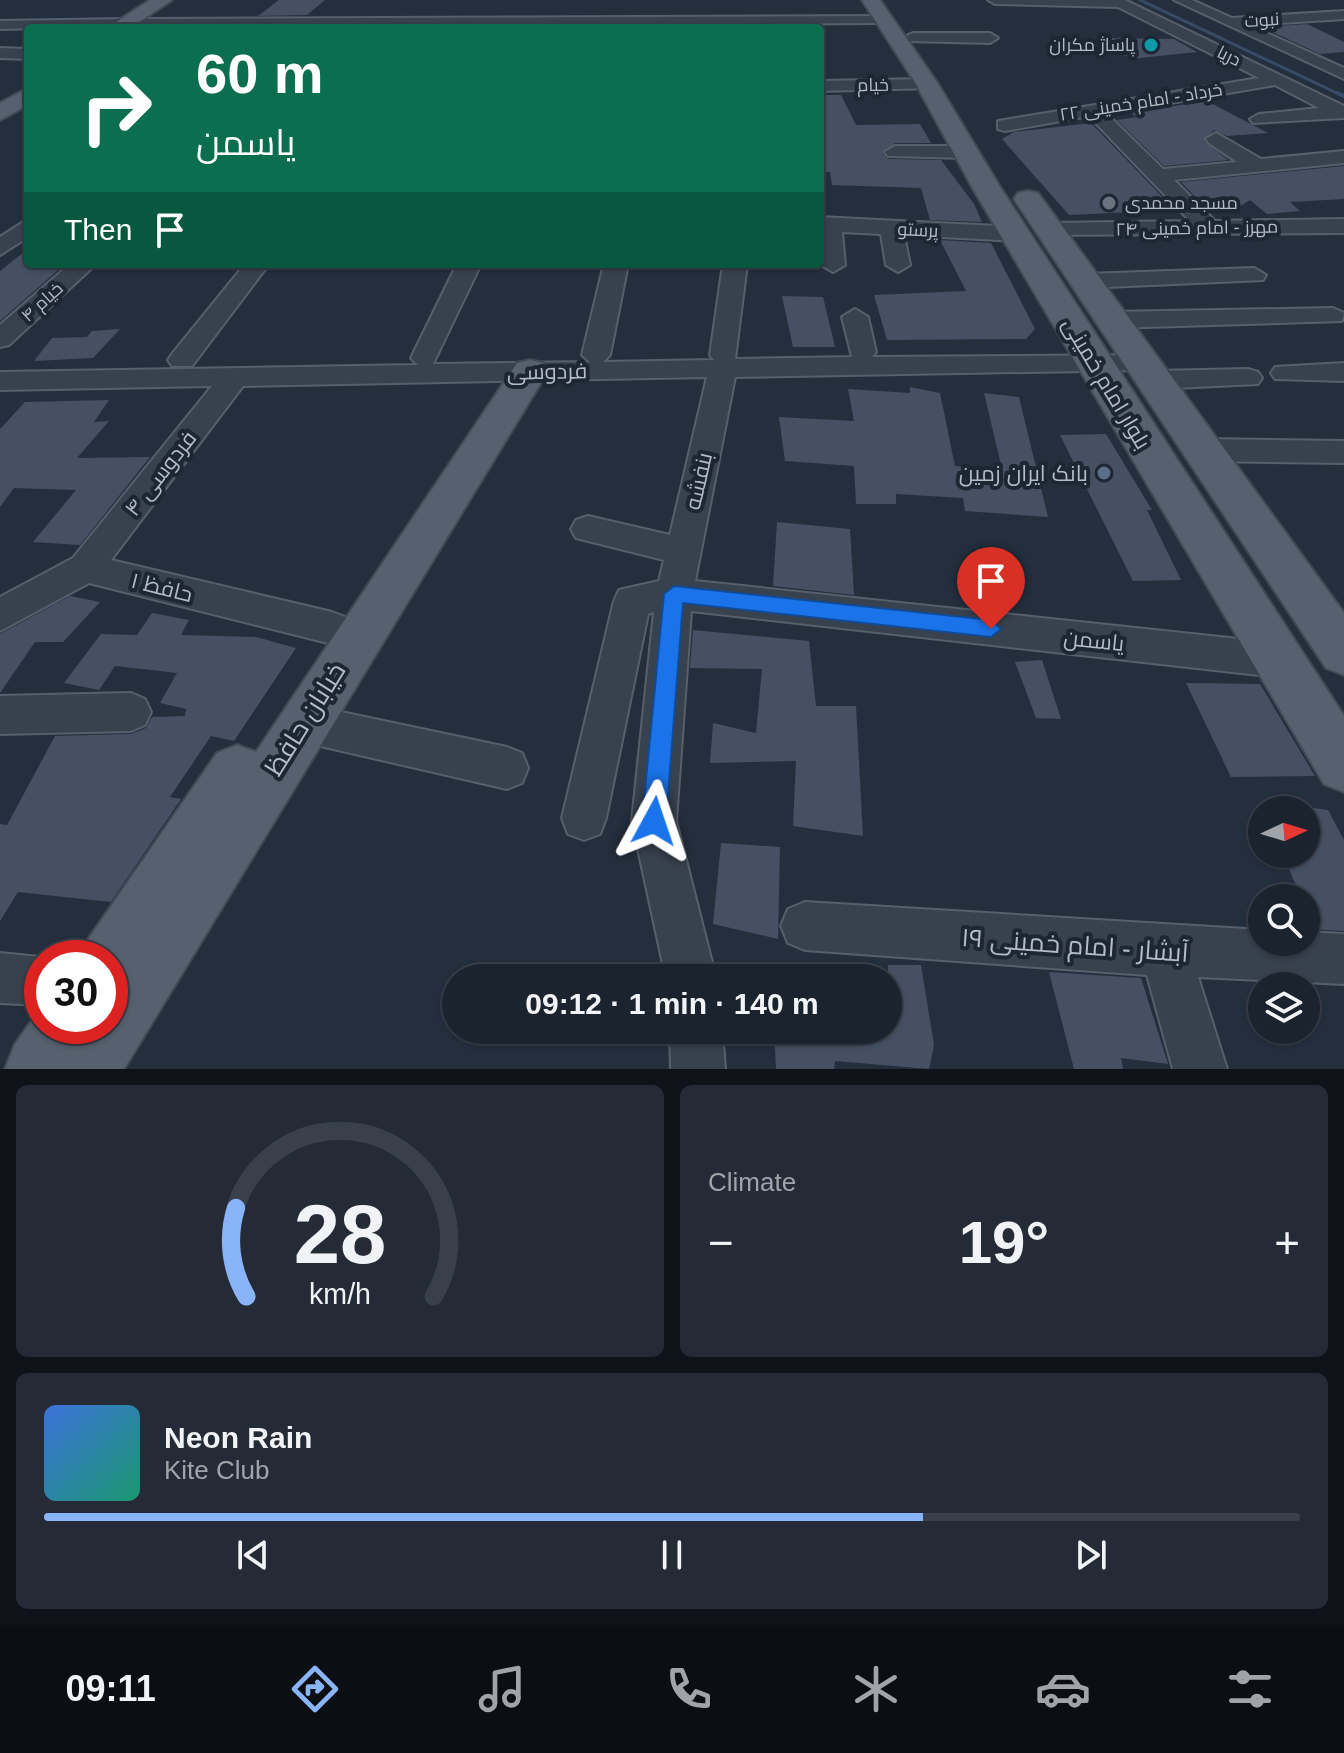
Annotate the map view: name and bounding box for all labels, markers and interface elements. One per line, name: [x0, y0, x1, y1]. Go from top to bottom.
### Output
street label: نبوت: [1244, 9, 1280, 32]
place label: پاساژ مکران: [1049, 35, 1135, 57]
marker: پاساژ مکران: [1142, 36, 1160, 54]
text: 60 m: [196, 42, 324, 105]
street label: دریا: [1214, 42, 1244, 71]
icon: right: [64, 56, 168, 160]
street label: خیام: [857, 75, 889, 97]
street label: خرداد - امام خمینی ۲۲: [1058, 79, 1224, 127]
text: یاسمن: [196, 122, 295, 163]
place label: مسجد محمدی: [1125, 193, 1238, 214]
marker: مسجد محمدی: [1100, 194, 1118, 212]
icon: arrive: [148, 208, 192, 252]
text: Then: [64, 213, 132, 246]
street label: مهرز - امام خمینی ۲۴: [1116, 217, 1279, 241]
street label: پرستو: [897, 219, 939, 243]
street label: خیام ۴: [17, 278, 68, 327]
street label: بلوار امام خمینی: [1055, 313, 1156, 455]
street label: فردوسی: [507, 358, 587, 386]
street label: فردوسی ۴: [119, 426, 202, 521]
street label: بنفشه: [680, 450, 717, 512]
place label: بانک ایران زمین: [959, 461, 1088, 487]
marker: بانک ایران زمین: [1095, 464, 1113, 482]
pin: [957, 547, 1025, 629]
icon: arrive: [969, 559, 1013, 603]
street label: حافظ ۱: [129, 568, 195, 607]
street label: یاسمن: [1062, 625, 1126, 657]
street label: خیابان حافظ: [258, 657, 352, 781]
position arrow: [612, 779, 696, 863]
north arrow: [1248, 796, 1320, 868]
map controls: [1248, 796, 1320, 1044]
button: search: [1248, 884, 1320, 956]
street label: آبشار - امام خمینی ۱۹: [960, 922, 1190, 971]
speed limit sign: 30: [24, 940, 128, 1044]
button: layers: [1248, 972, 1320, 1044]
text: 09:12 · 1 min · 140 m: [525, 987, 819, 1020]
text: Climate: [708, 1167, 796, 1197]
text: 28: [294, 1188, 386, 1281]
text: 19°: [959, 1209, 1049, 1276]
text: −: [708, 1218, 734, 1267]
text: +: [1274, 1218, 1300, 1267]
text: km/h: [309, 1278, 371, 1310]
text: Neon Rain: [164, 1421, 312, 1454]
text: Kite Club: [164, 1455, 270, 1485]
icon: previous: [231, 1533, 275, 1577]
icon: pause: [650, 1533, 694, 1577]
icon: next: [1069, 1533, 1113, 1577]
icon: directions: [287, 1661, 343, 1717]
icon: music: [474, 1661, 530, 1717]
icon: phone: [661, 1661, 717, 1717]
icon: climate: [848, 1661, 904, 1717]
icon: car: [1035, 1661, 1091, 1717]
icon: filters: [1222, 1661, 1278, 1717]
text: 09:11: [66, 1668, 156, 1709]

